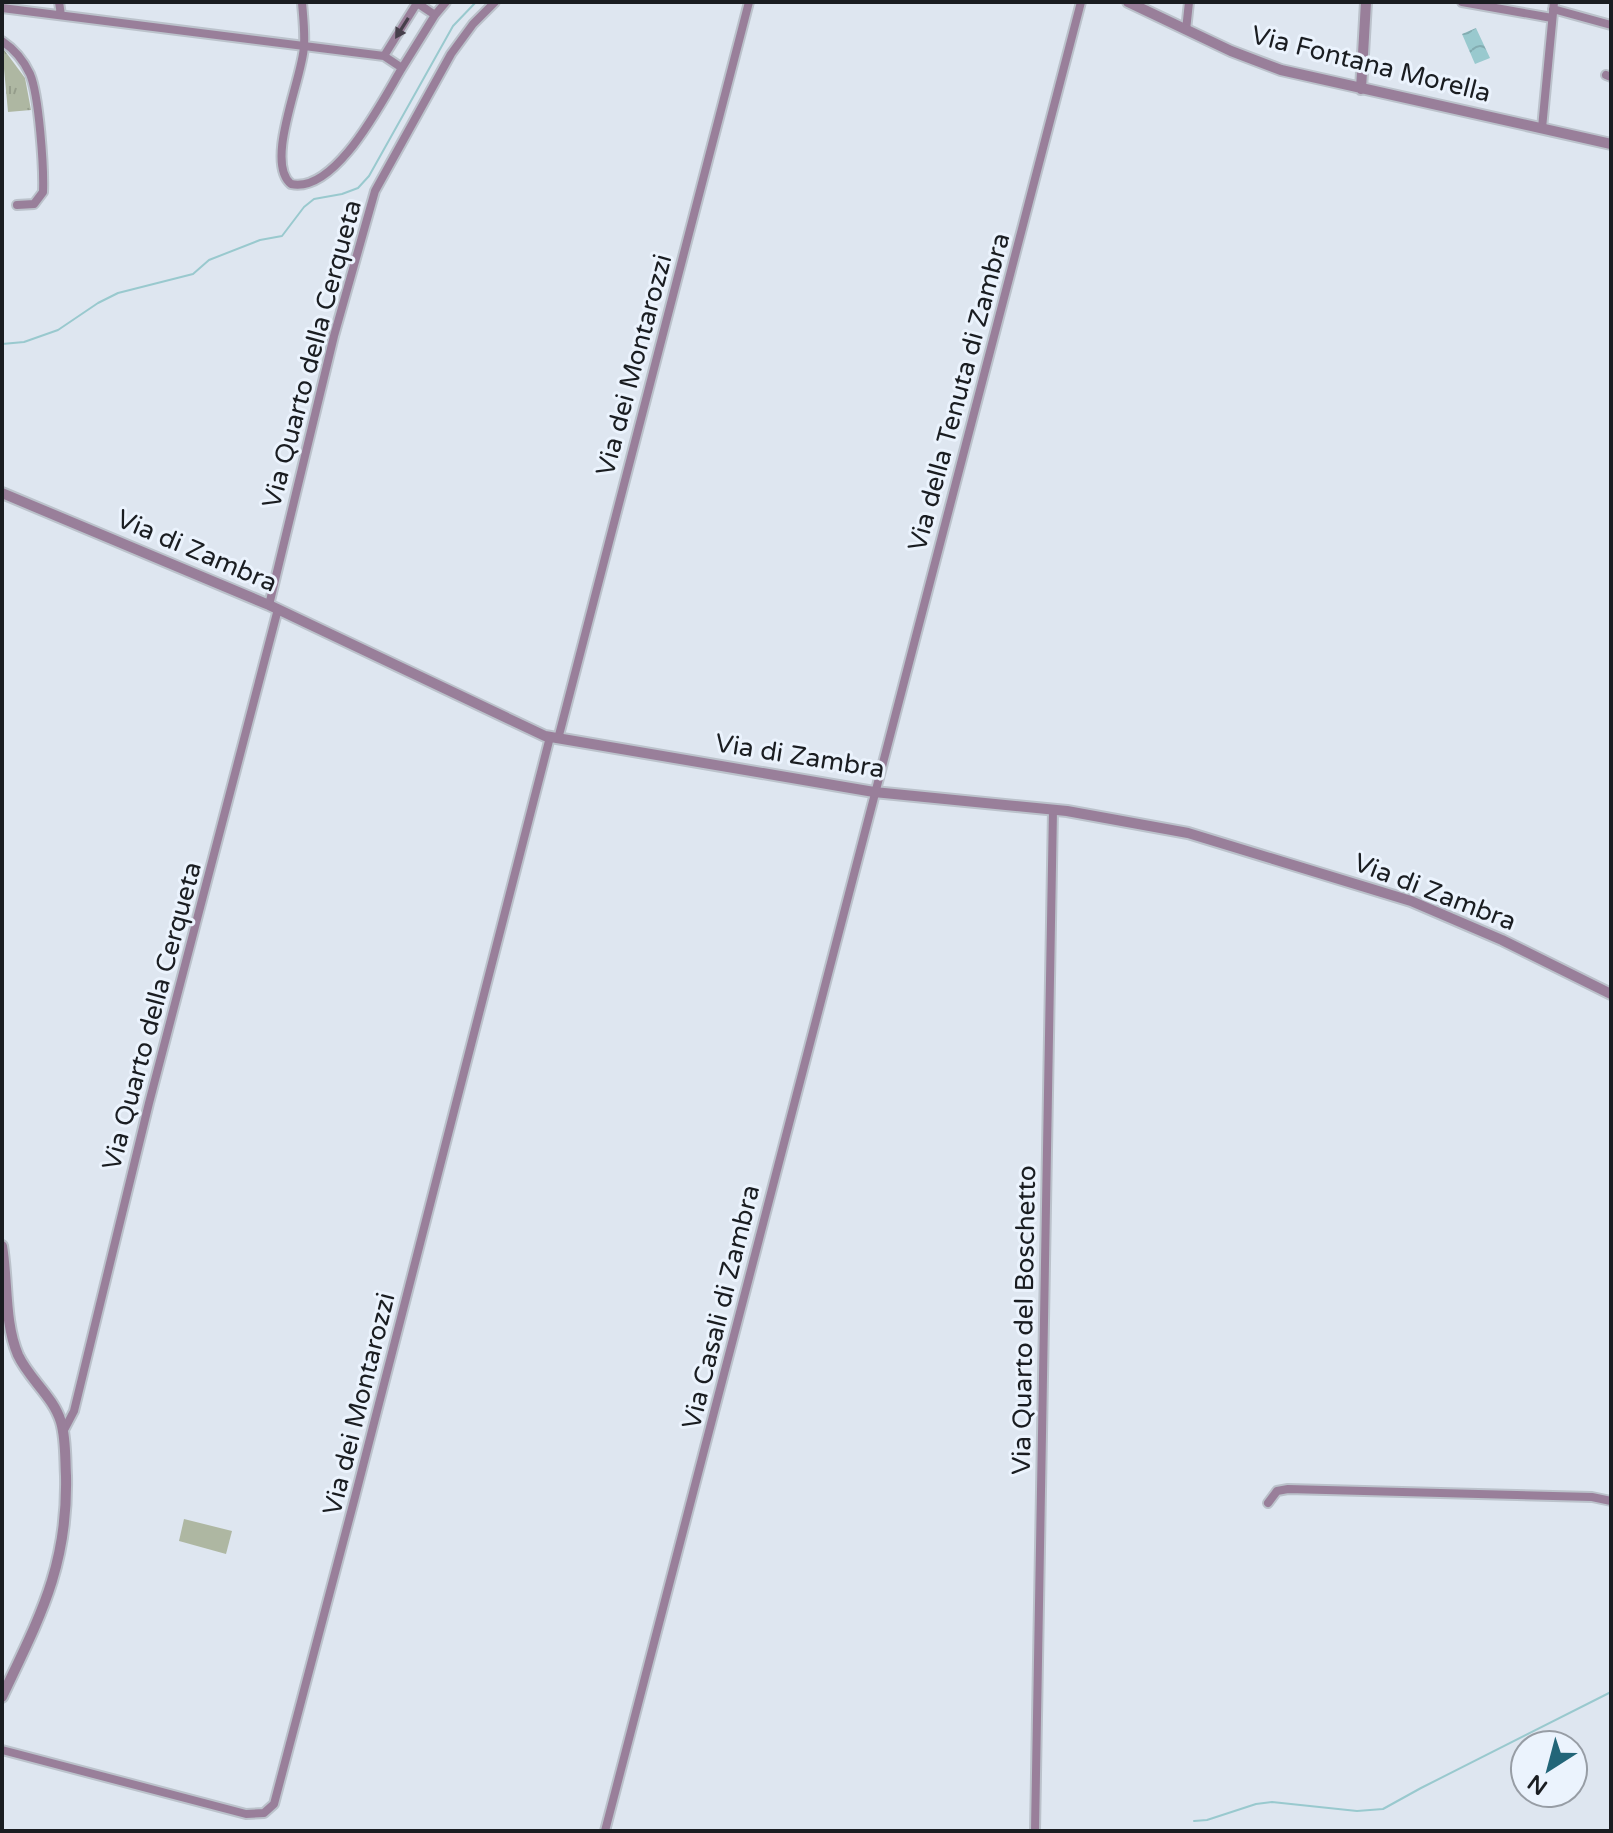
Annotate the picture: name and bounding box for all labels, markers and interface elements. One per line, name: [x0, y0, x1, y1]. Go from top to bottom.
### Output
one-way arrow: [395, 17, 409, 39]
street label: Via Fontana Morella: [1248, 19, 1494, 109]
street label: Via Quarto della Cerqueta: [256, 196, 368, 512]
street label: Via della Tenuta di Zambra: [902, 229, 1016, 555]
street label: Via dei Montarozzi: [589, 251, 679, 479]
street label: Via di Zambra: [112, 503, 282, 599]
street label: Via di Zambra: [713, 727, 887, 785]
street label: Via di Zambra: [1349, 847, 1521, 937]
street label: Via Quarto della Cerqueta: [96, 858, 208, 1174]
street label: Via Quarto del Boschetto: [1006, 1165, 1042, 1475]
street label: Via Casali di Zambra: [676, 1182, 766, 1432]
street label: Via dei Montarozzi: [316, 1289, 402, 1519]
north arrow: [1509, 1729, 1589, 1809]
text: N: [1523, 1769, 1553, 1800]

